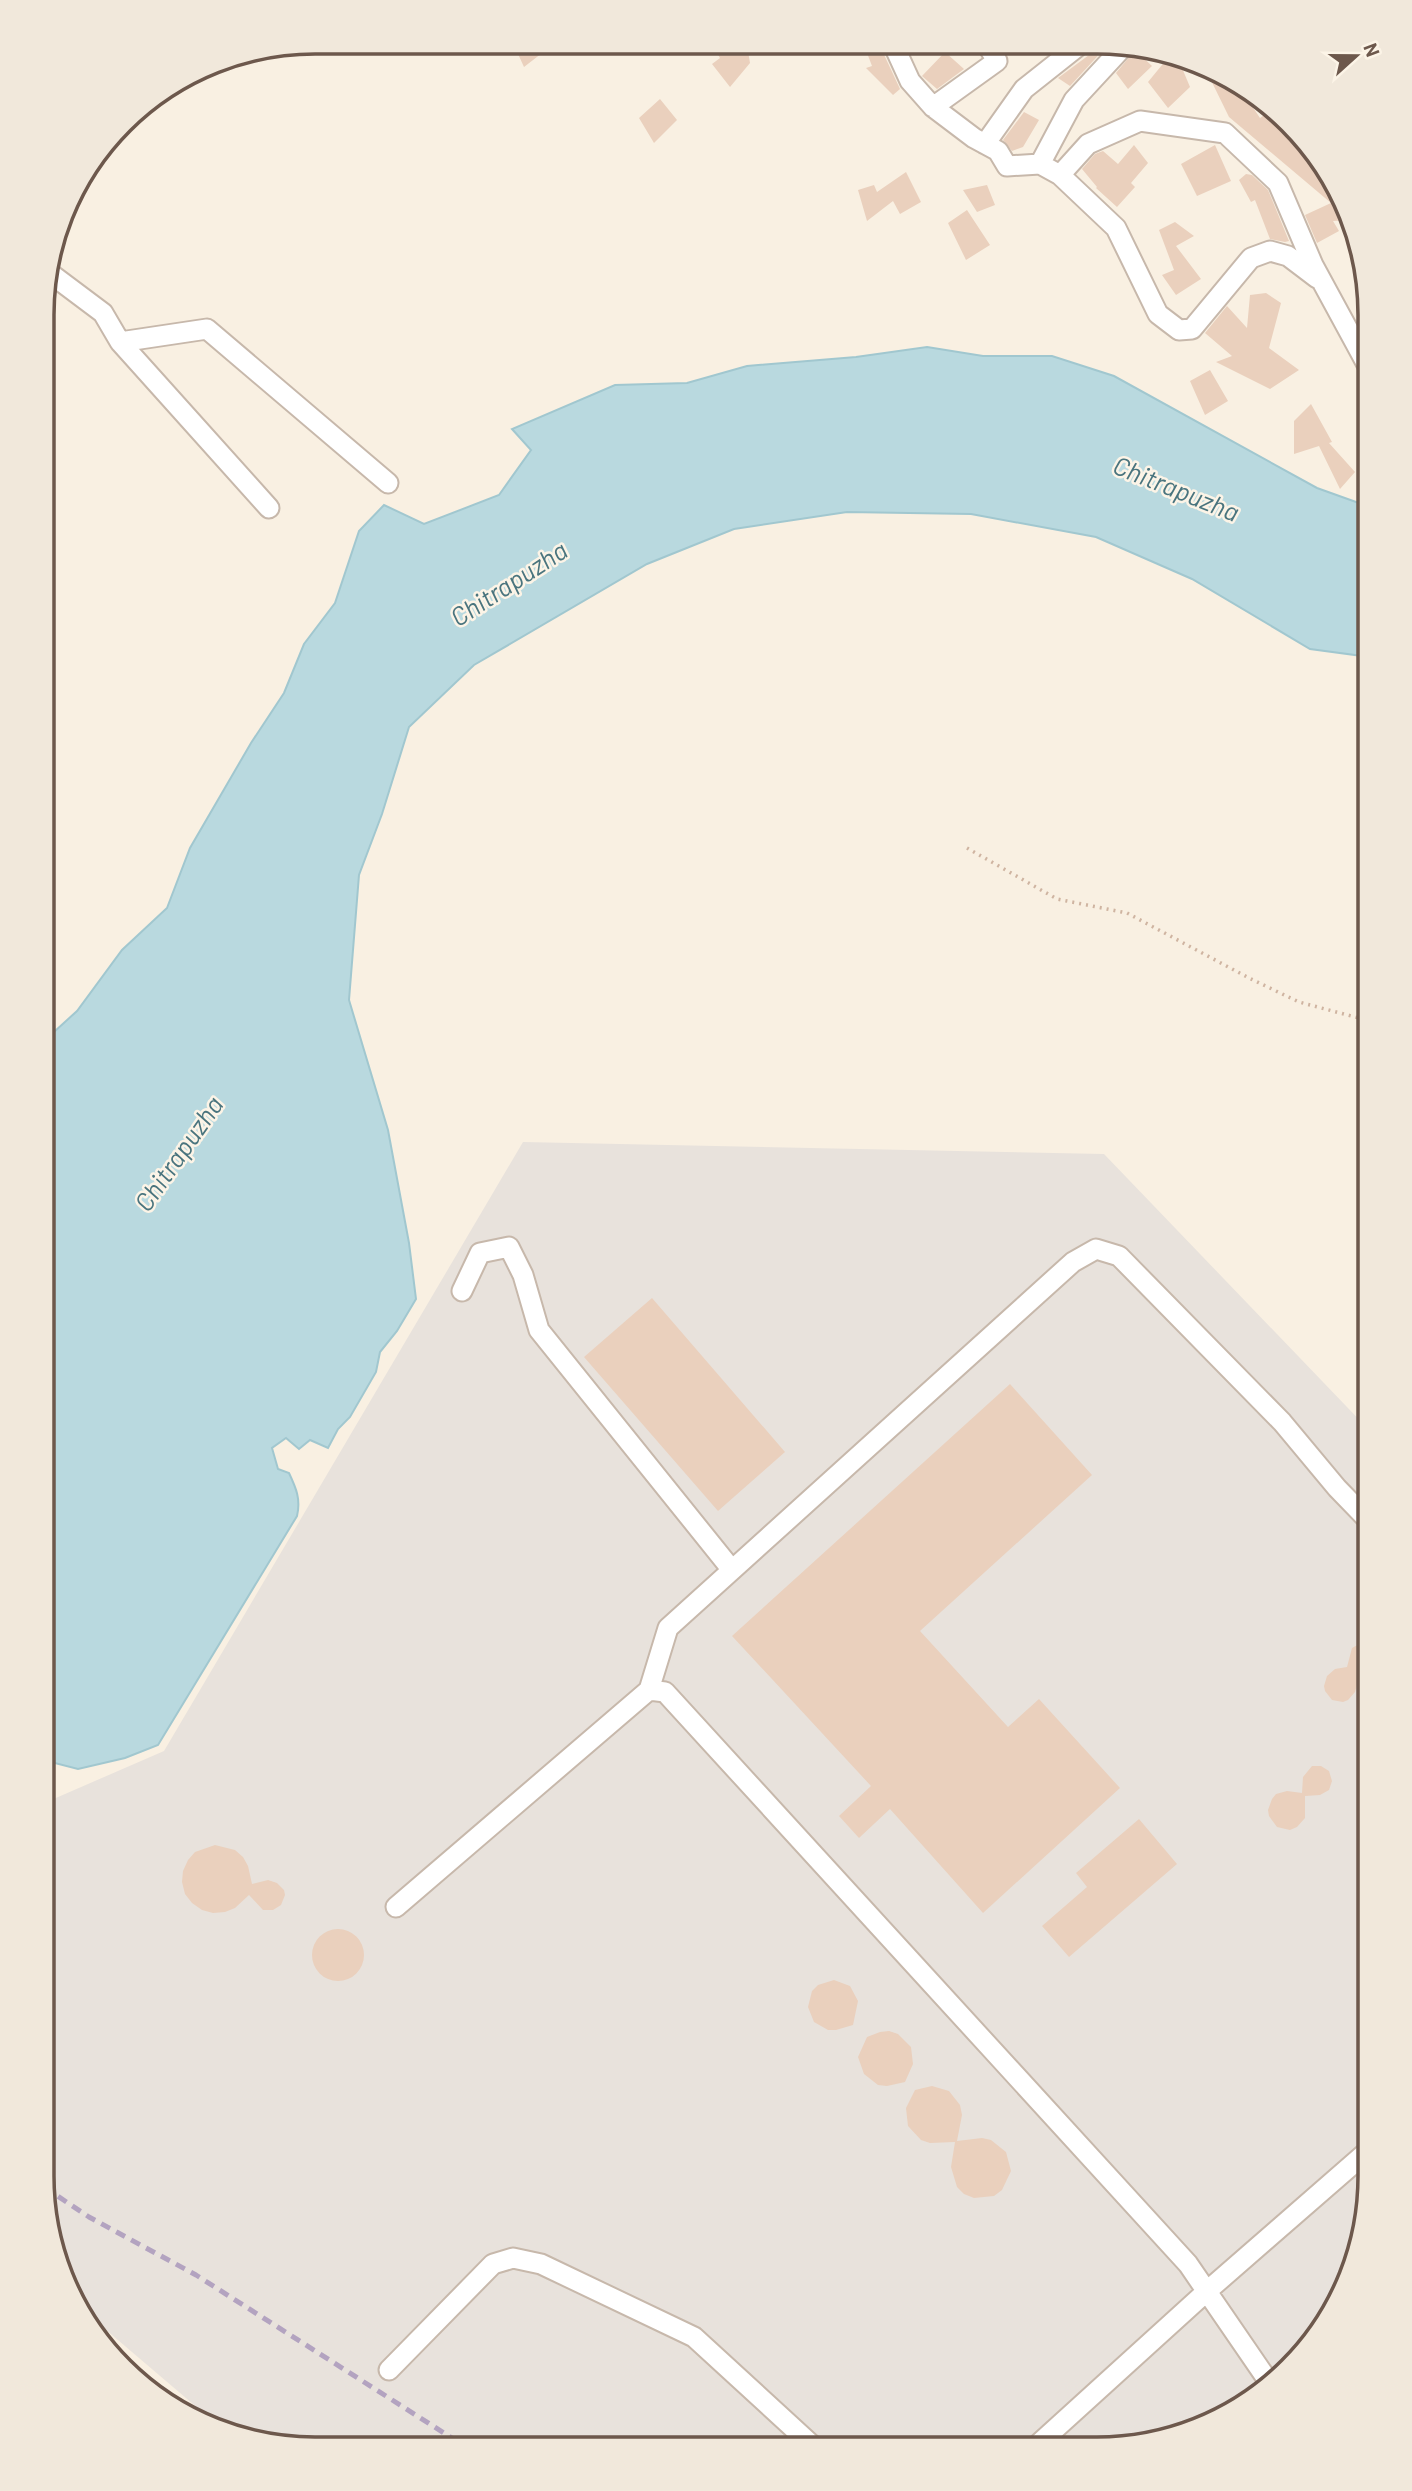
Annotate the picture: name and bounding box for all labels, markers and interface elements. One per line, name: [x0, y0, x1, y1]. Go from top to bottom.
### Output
north arrow: [1321, 21, 1391, 91]
text: N: [1359, 40, 1385, 60]
water label: Chitrapuzha: [1109, 448, 1244, 527]
water label: Chitrapuzha: [444, 533, 572, 632]
water label: Chitrapuzha: [127, 1090, 229, 1217]

